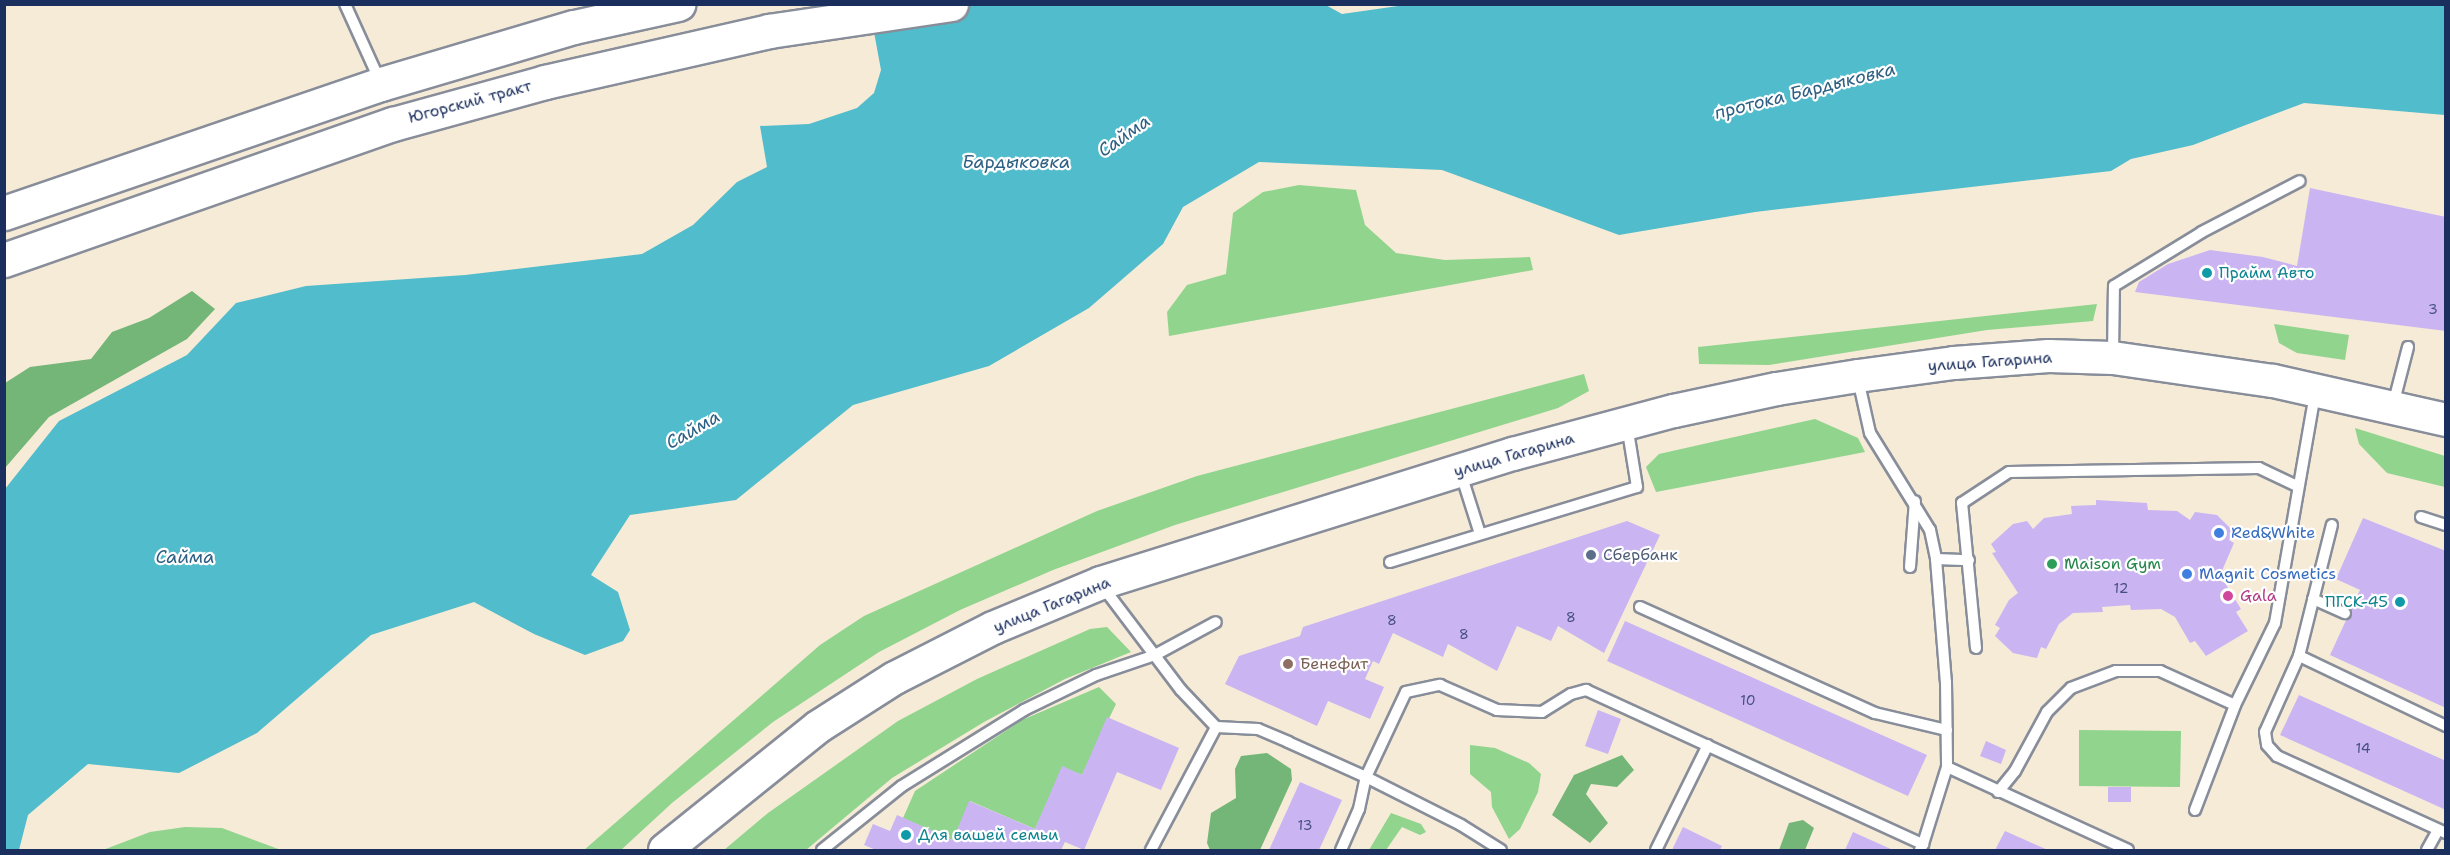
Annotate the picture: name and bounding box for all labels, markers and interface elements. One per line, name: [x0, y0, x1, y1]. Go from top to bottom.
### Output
water label: протока Бардыковка: [1712, 58, 1898, 124]
street label: Югорский тракт: [406, 76, 534, 128]
water label: Сайма: [1094, 110, 1154, 162]
water label: Бардыковка: [962, 151, 1070, 173]
place label: Прайм Авто: [2219, 263, 2315, 283]
marker: Прайм Авто: [2200, 266, 2214, 280]
house number: 3: [2428, 301, 2438, 317]
street label: улица Гагарина: [1927, 348, 2053, 376]
water label: Сайма: [662, 406, 724, 454]
street label: улица Гагарина: [1452, 429, 1576, 481]
place label: Red&White: [2231, 523, 2315, 543]
marker: Red&White: [2212, 526, 2226, 540]
place label: Сбербанк: [1603, 545, 1678, 565]
water label: Сайма: [156, 546, 214, 568]
marker: Сбербанк: [1584, 548, 1598, 562]
place label: Maison Gym: [2064, 554, 2161, 574]
marker: Maison Gym: [2045, 557, 2059, 571]
place label: Magnit Cosmetics: [2199, 564, 2336, 584]
marker: Magnit Cosmetics: [2180, 567, 2194, 581]
street label: улица Гагарина: [991, 573, 1113, 637]
house number: 12: [2114, 580, 2128, 596]
place label: Gala: [2240, 586, 2277, 606]
marker: Gala: [2221, 589, 2235, 603]
place label: ПГСК-45: [2325, 592, 2388, 612]
marker: ПГСК-45: [2393, 595, 2407, 609]
house number: 8: [1566, 609, 1576, 625]
house number: 8: [1387, 612, 1397, 628]
house number: 8: [1459, 626, 1469, 642]
place label: Бенефит: [1300, 654, 1368, 674]
marker: Бенефит: [1281, 657, 1295, 671]
house number: 10: [1740, 692, 1756, 708]
house number: 14: [2355, 740, 2371, 756]
house number: 13: [1298, 817, 1312, 833]
place label: Для вашей семьи: [918, 825, 1058, 845]
marker: Для вашей семьи: [899, 828, 913, 842]

